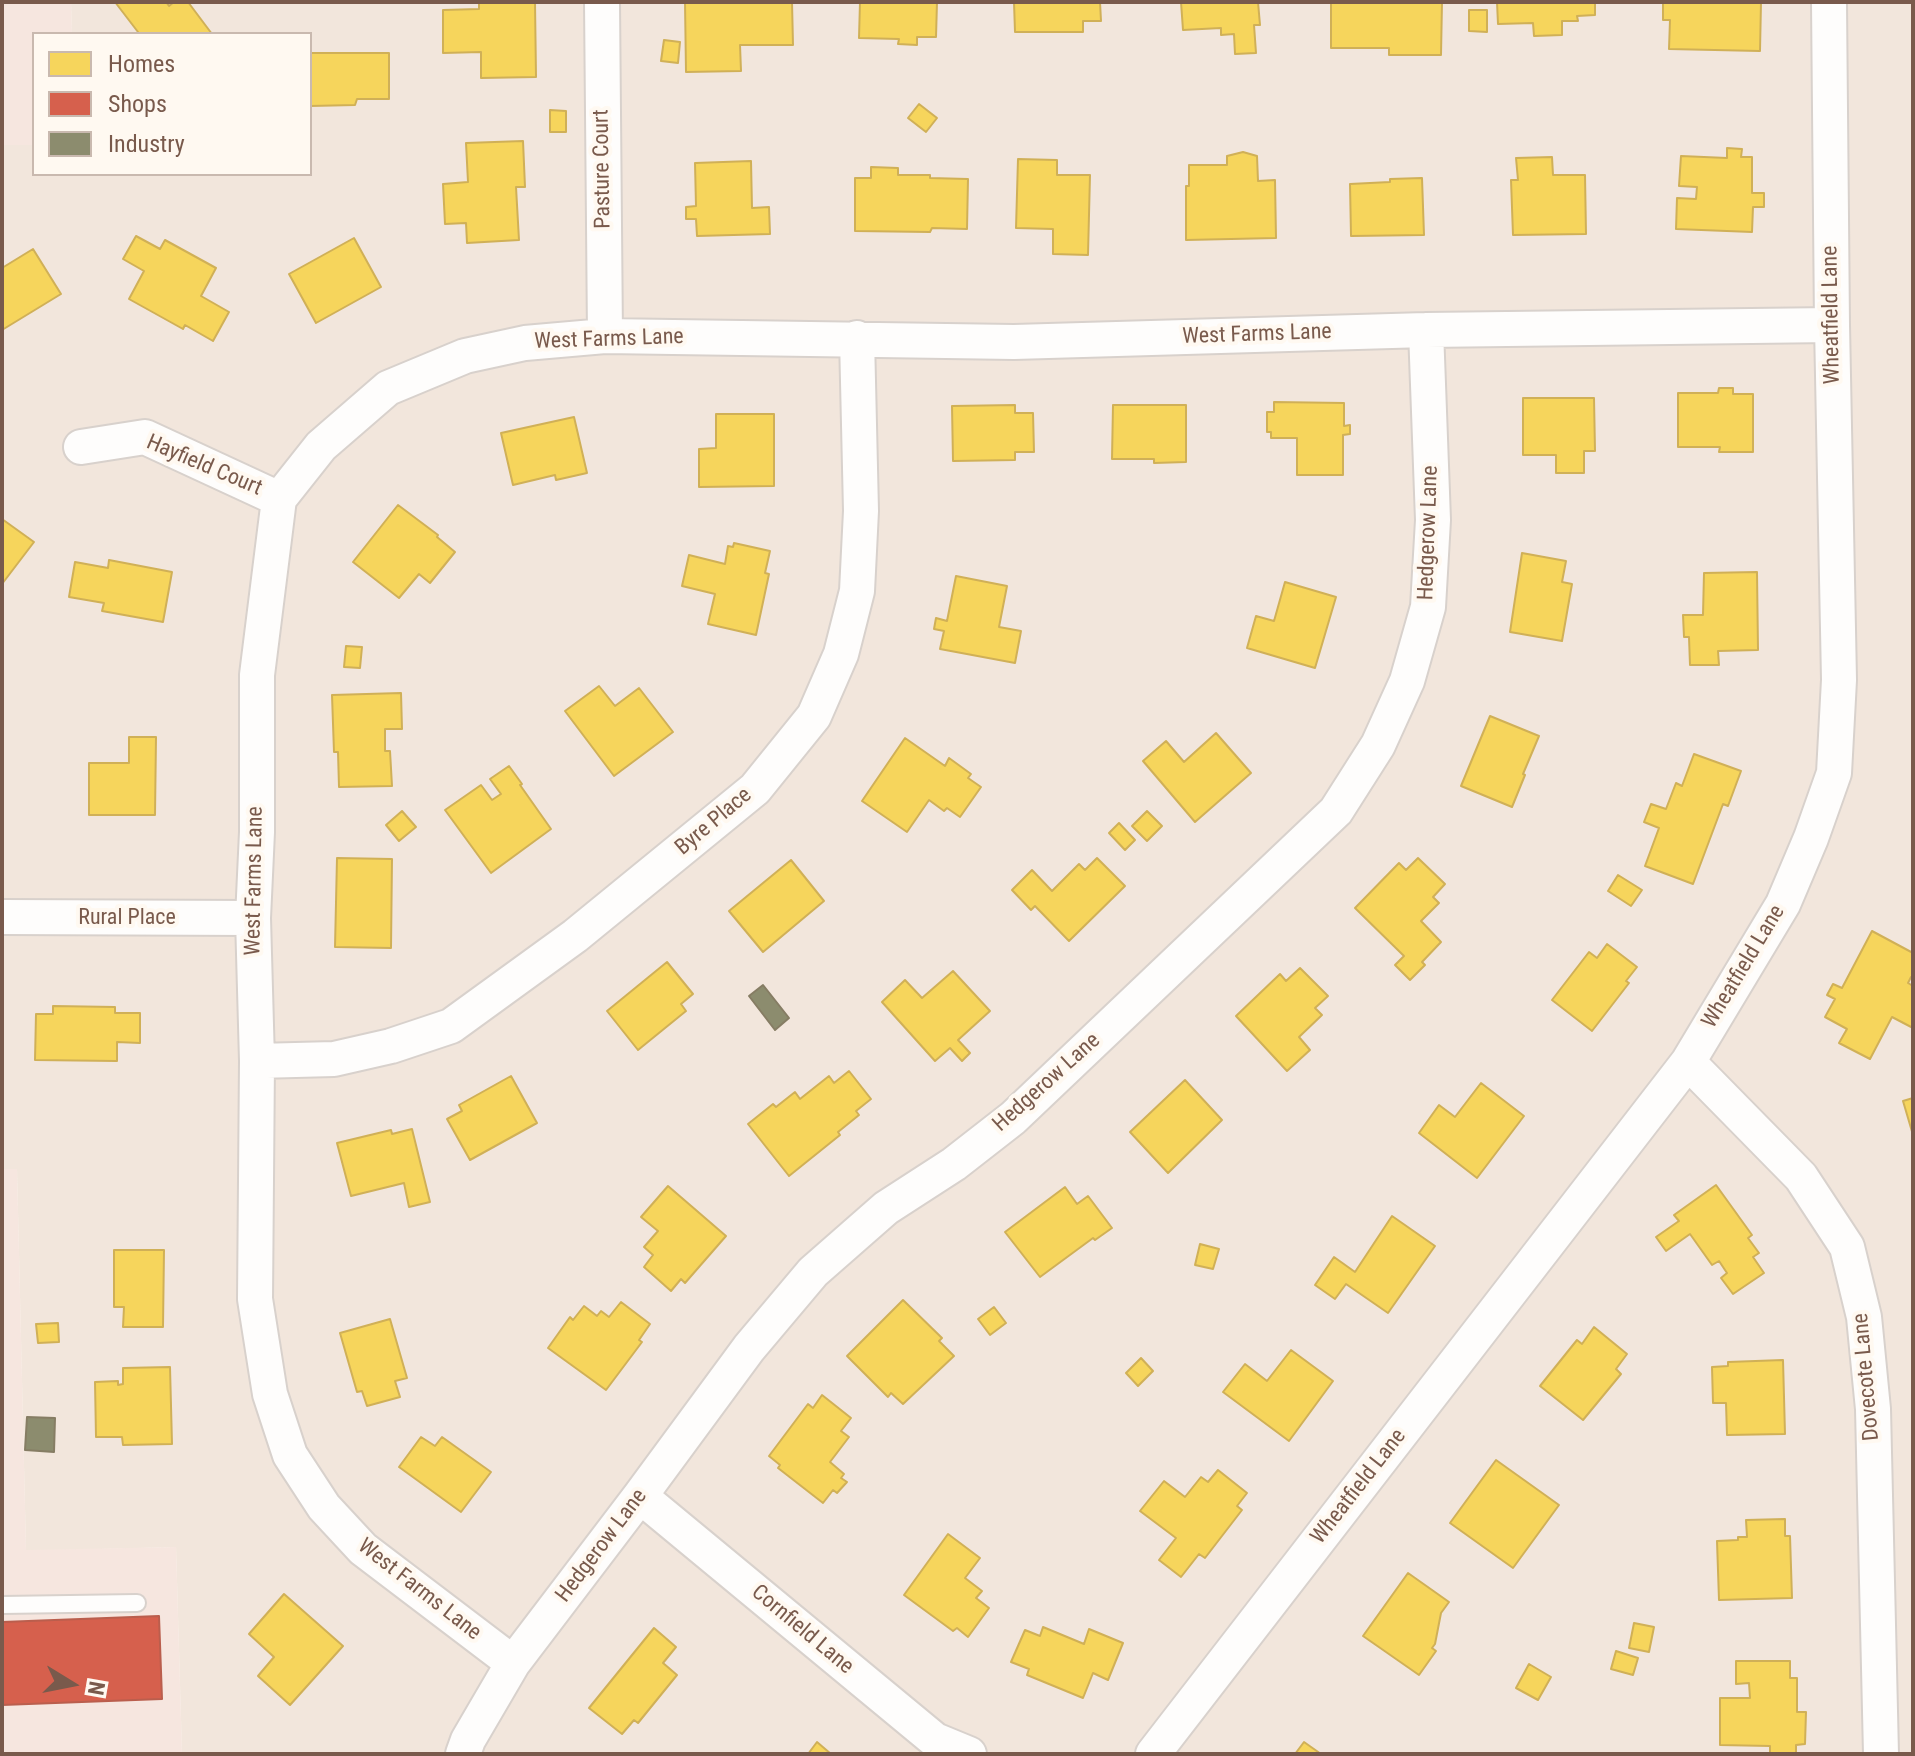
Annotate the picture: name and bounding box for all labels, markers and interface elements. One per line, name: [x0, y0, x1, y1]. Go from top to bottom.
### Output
legend: [32, 32, 312, 176]
text: Homes: [108, 50, 175, 78]
text: Shops: [108, 90, 167, 118]
street label: Pasture Court: [589, 109, 617, 229]
text: Industry: [108, 130, 185, 158]
street label: Wheatfield Lane: [1818, 245, 1846, 385]
street label: West Farms Lane: [1182, 319, 1332, 351]
street label: West Farms Lane: [534, 324, 684, 356]
street label: Hayfield Court: [142, 430, 266, 502]
street label: Hedgerow Lane: [1413, 465, 1445, 601]
street label: Byre Place: [671, 783, 757, 861]
street label: West Farms Lane: [240, 806, 270, 956]
street label: Wheatfield Lane: [1697, 901, 1791, 1033]
street label: Rural Place: [78, 905, 176, 931]
street label: Hedgerow Lane: [988, 1028, 1106, 1138]
street label: Dovecote Lane: [1848, 1312, 1886, 1442]
street label: Wheatfield Lane: [1306, 1424, 1412, 1550]
street label: Hedgerow Lane: [551, 1484, 653, 1608]
street label: West Farms Lane: [352, 1534, 486, 1646]
street label: Cornfield Lane: [746, 1580, 858, 1680]
north arrow: [32, 1644, 112, 1724]
text: N: [83, 1679, 110, 1697]

